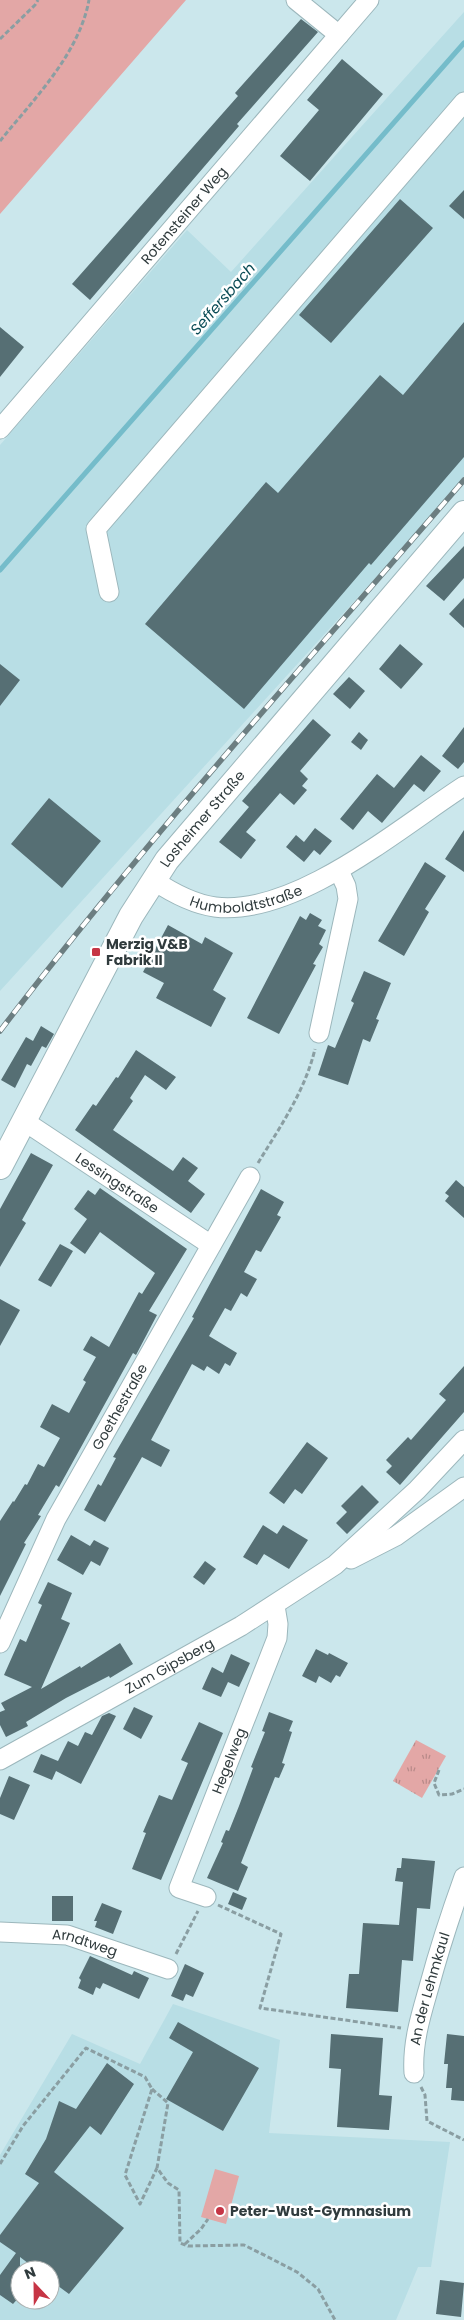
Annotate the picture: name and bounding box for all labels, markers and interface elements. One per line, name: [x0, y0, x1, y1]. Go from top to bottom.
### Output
street label: Rotensteiner Weg: [136, 162, 232, 268]
water label: Seffersbach: [185, 258, 260, 339]
street label: Losheimer Straße: [155, 766, 250, 871]
street label: Humboldtstraße: [187, 880, 306, 918]
place label: Merzig V&B Fabrik II: [106, 934, 188, 970]
marker: Merzig V&B Fabrik II: [90, 946, 102, 958]
street label: Lessingstraße: [72, 1148, 163, 1218]
street label: Goethestraße: [87, 1360, 152, 1454]
street label: Zum Gipsberg: [122, 1633, 218, 1698]
street label: Hegelweg: [207, 1725, 251, 1797]
street label: Arndtweg: [52, 1924, 120, 1961]
street label: An der Lehmkaul: [405, 1930, 455, 2047]
place label: Peter-Wust-Gymnasium: [230, 2201, 411, 2221]
marker: Peter-Wust-Gymnasium: [214, 2205, 226, 2217]
north arrow: [10, 2260, 60, 2310]
text: N: [22, 2262, 39, 2284]

